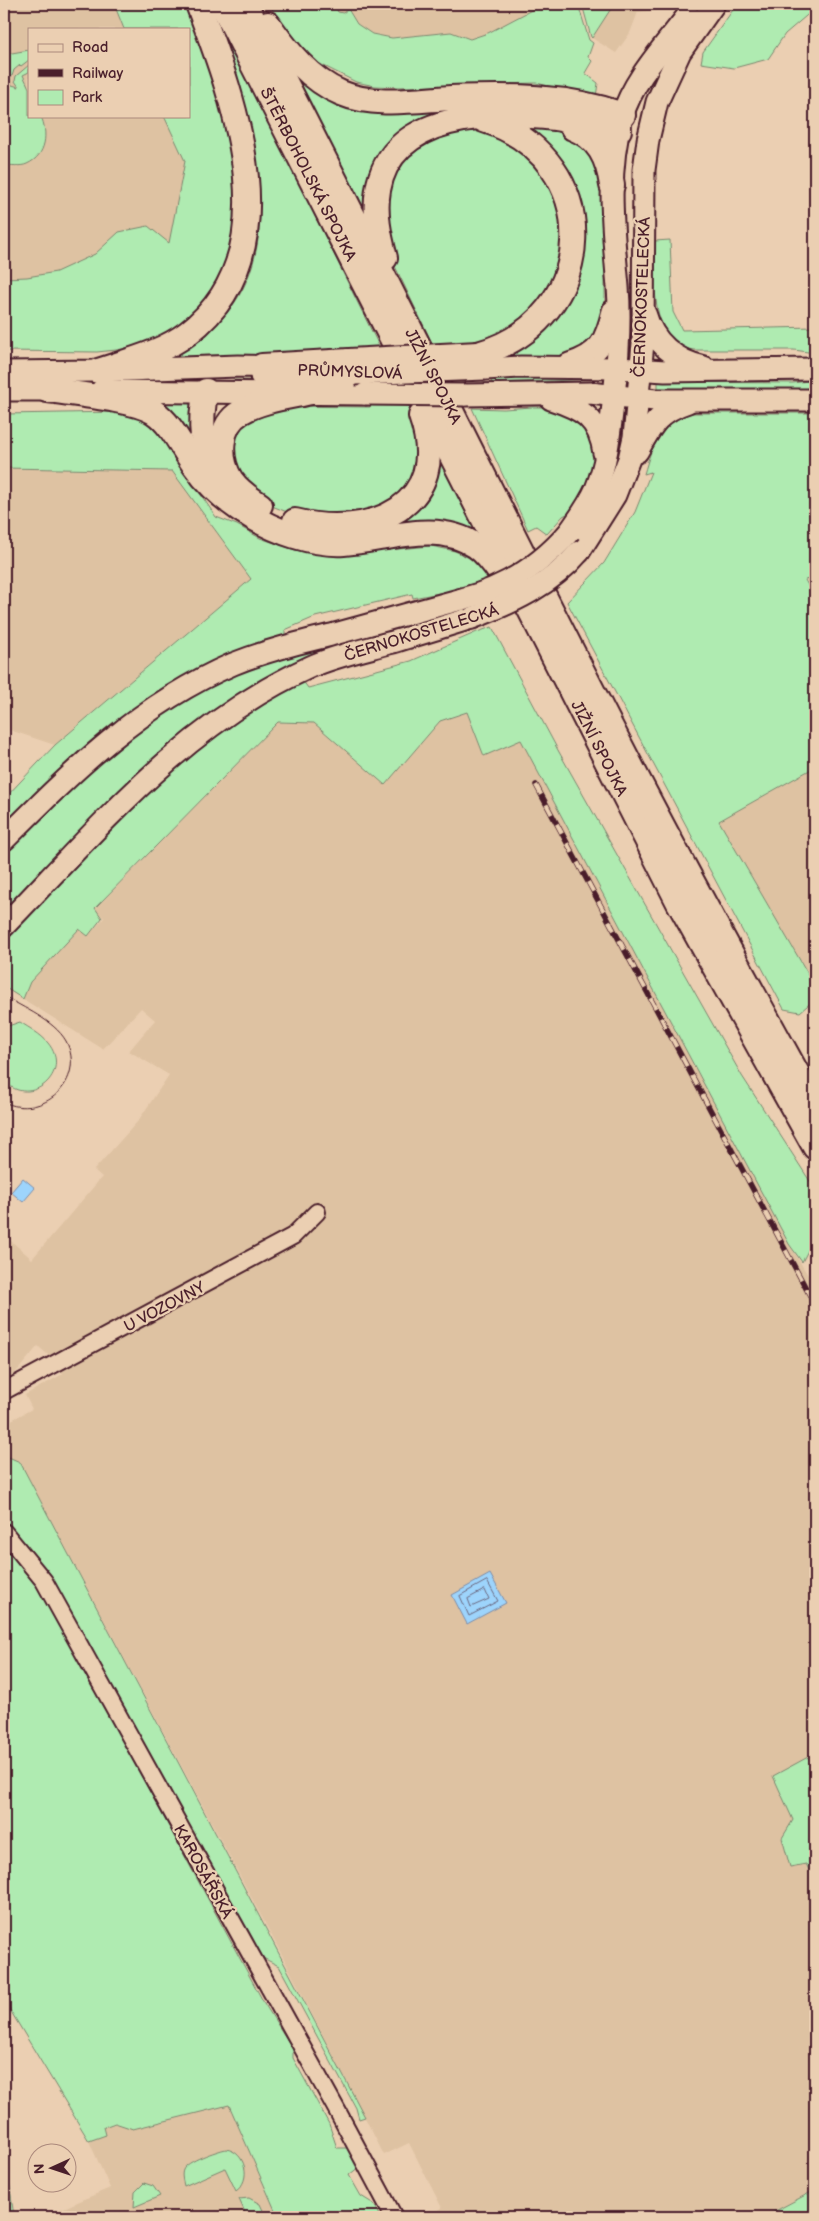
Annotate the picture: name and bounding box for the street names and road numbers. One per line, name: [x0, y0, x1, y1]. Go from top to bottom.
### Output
street label: ŠTĚRBOHOLSKÁ SPOJKA: [255, 84, 362, 265]
street label: ČERNOKOSTELECKÁ: [628, 216, 655, 378]
street label: JIŽNÍ SPOJKA: [400, 325, 467, 428]
street label: PRŮMYSLOVÁ: [297, 359, 403, 384]
street label: ČERNOKOSTELECKÁ: [341, 599, 501, 666]
street label: JIŽNÍ SPOJKA: [566, 697, 633, 800]
street label: U VOZOVNY: [121, 1278, 209, 1337]
street label: KAROSÁŘSKÁ: [169, 1820, 238, 1922]

